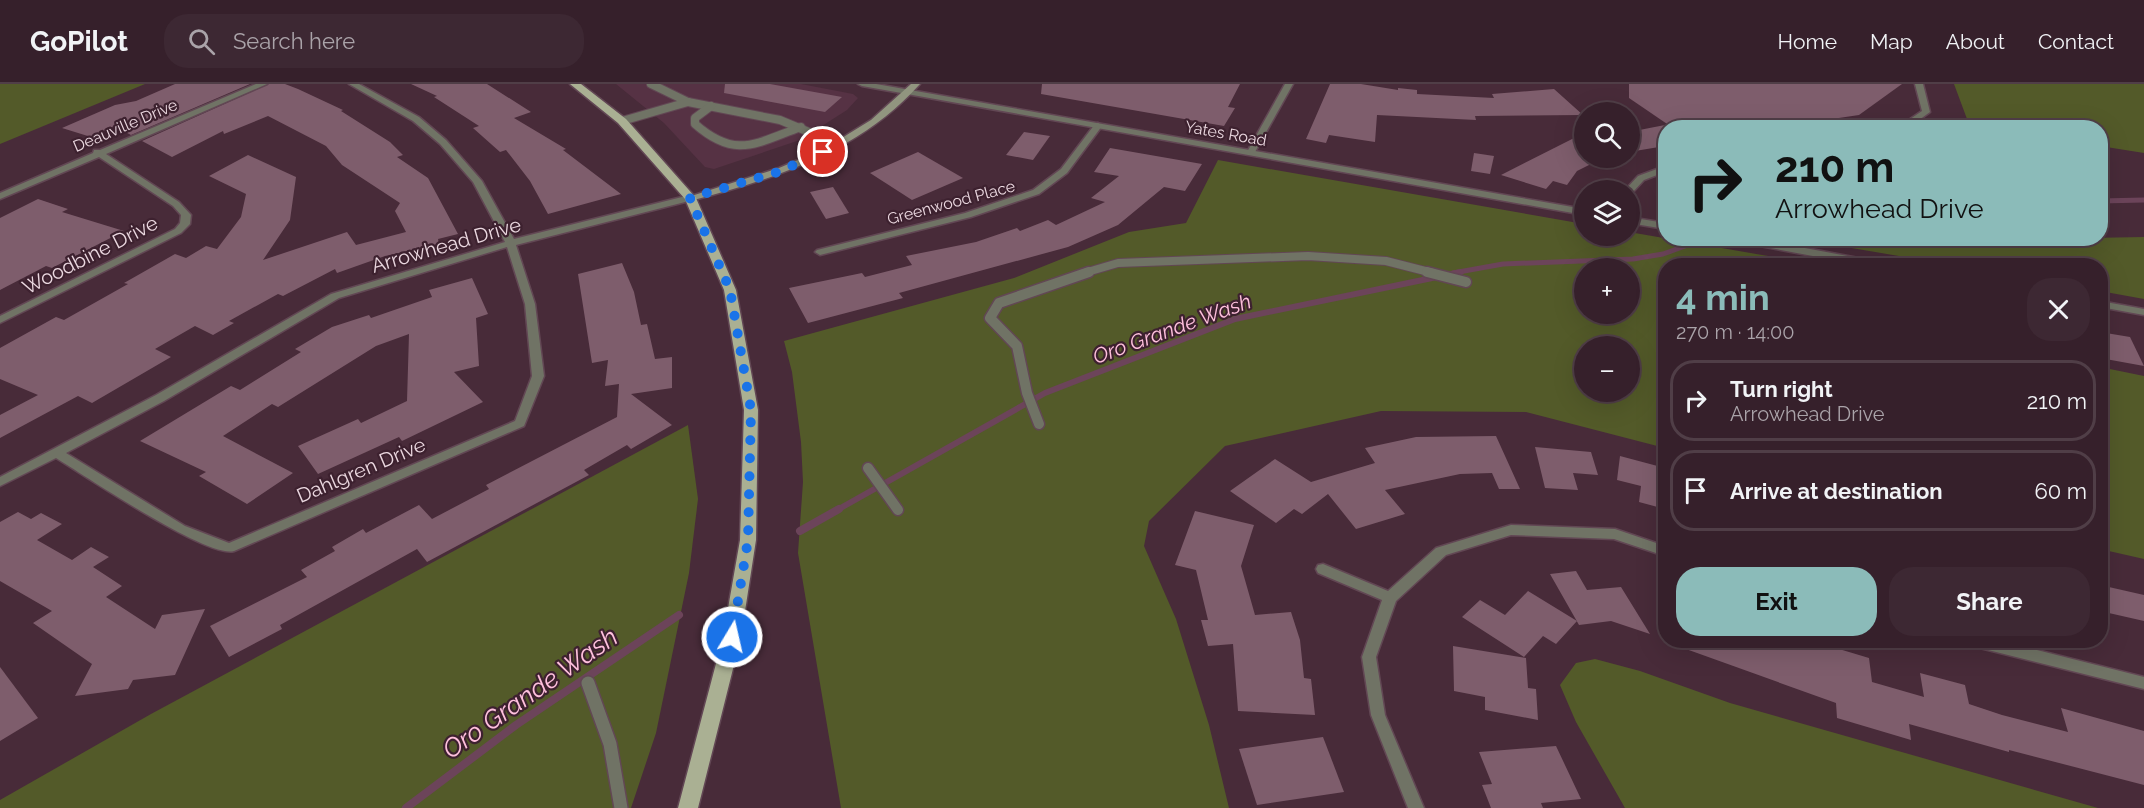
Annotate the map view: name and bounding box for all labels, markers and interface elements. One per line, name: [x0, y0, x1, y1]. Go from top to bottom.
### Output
search box: [164, 14, 584, 68]
text: GoPilot: [30, 25, 128, 58]
icon: search: [185, 25, 218, 58]
text: Search here: [233, 28, 355, 54]
text: Home: [1778, 29, 1837, 54]
text: Map: [1870, 29, 1913, 54]
text: About: [1946, 29, 2005, 54]
text: Contact: [2038, 29, 2114, 54]
street label: Deauville Drive: [70, 95, 180, 156]
map controls: [1574, 102, 1640, 402]
button: search: [1574, 102, 1640, 168]
street label: Yates Road: [1184, 117, 1268, 150]
pin: [797, 126, 848, 177]
icon: arrive: [806, 135, 839, 168]
text: 210 m: [1775, 143, 1894, 192]
icon: right: [1676, 144, 1754, 222]
street label: Greenwood Place: [885, 176, 1017, 229]
button: layers: [1574, 180, 1640, 246]
text: Arrowhead Drive: [1775, 193, 1984, 224]
street label: Woodbine Drive: [18, 210, 162, 299]
street label: Arrowhead Drive: [368, 212, 524, 278]
button: +: [1574, 258, 1640, 324]
text: 4 min: [1676, 276, 1770, 318]
button: close: [2027, 278, 2090, 341]
water label: Oro Grande Wash: [1089, 288, 1255, 369]
text: 270 m · 14:00: [1676, 320, 1794, 344]
button: −: [1574, 336, 1640, 402]
text: Turn right: [1730, 376, 1833, 402]
icon: right: [1679, 384, 1712, 417]
text: 210 m: [2027, 388, 2087, 414]
text: Arrowhead Drive: [1730, 402, 1885, 426]
street label: Dahlgren Drive: [293, 432, 429, 508]
icon: arrive: [1679, 474, 1712, 507]
text: Arrive at destination: [1730, 478, 1943, 504]
text: 60 m: [2034, 478, 2087, 504]
button: Exit: [1676, 567, 1877, 636]
button: Share: [1889, 567, 2090, 636]
position arrow: [700, 605, 764, 669]
water label: Oro Grande Wash: [437, 621, 623, 765]

